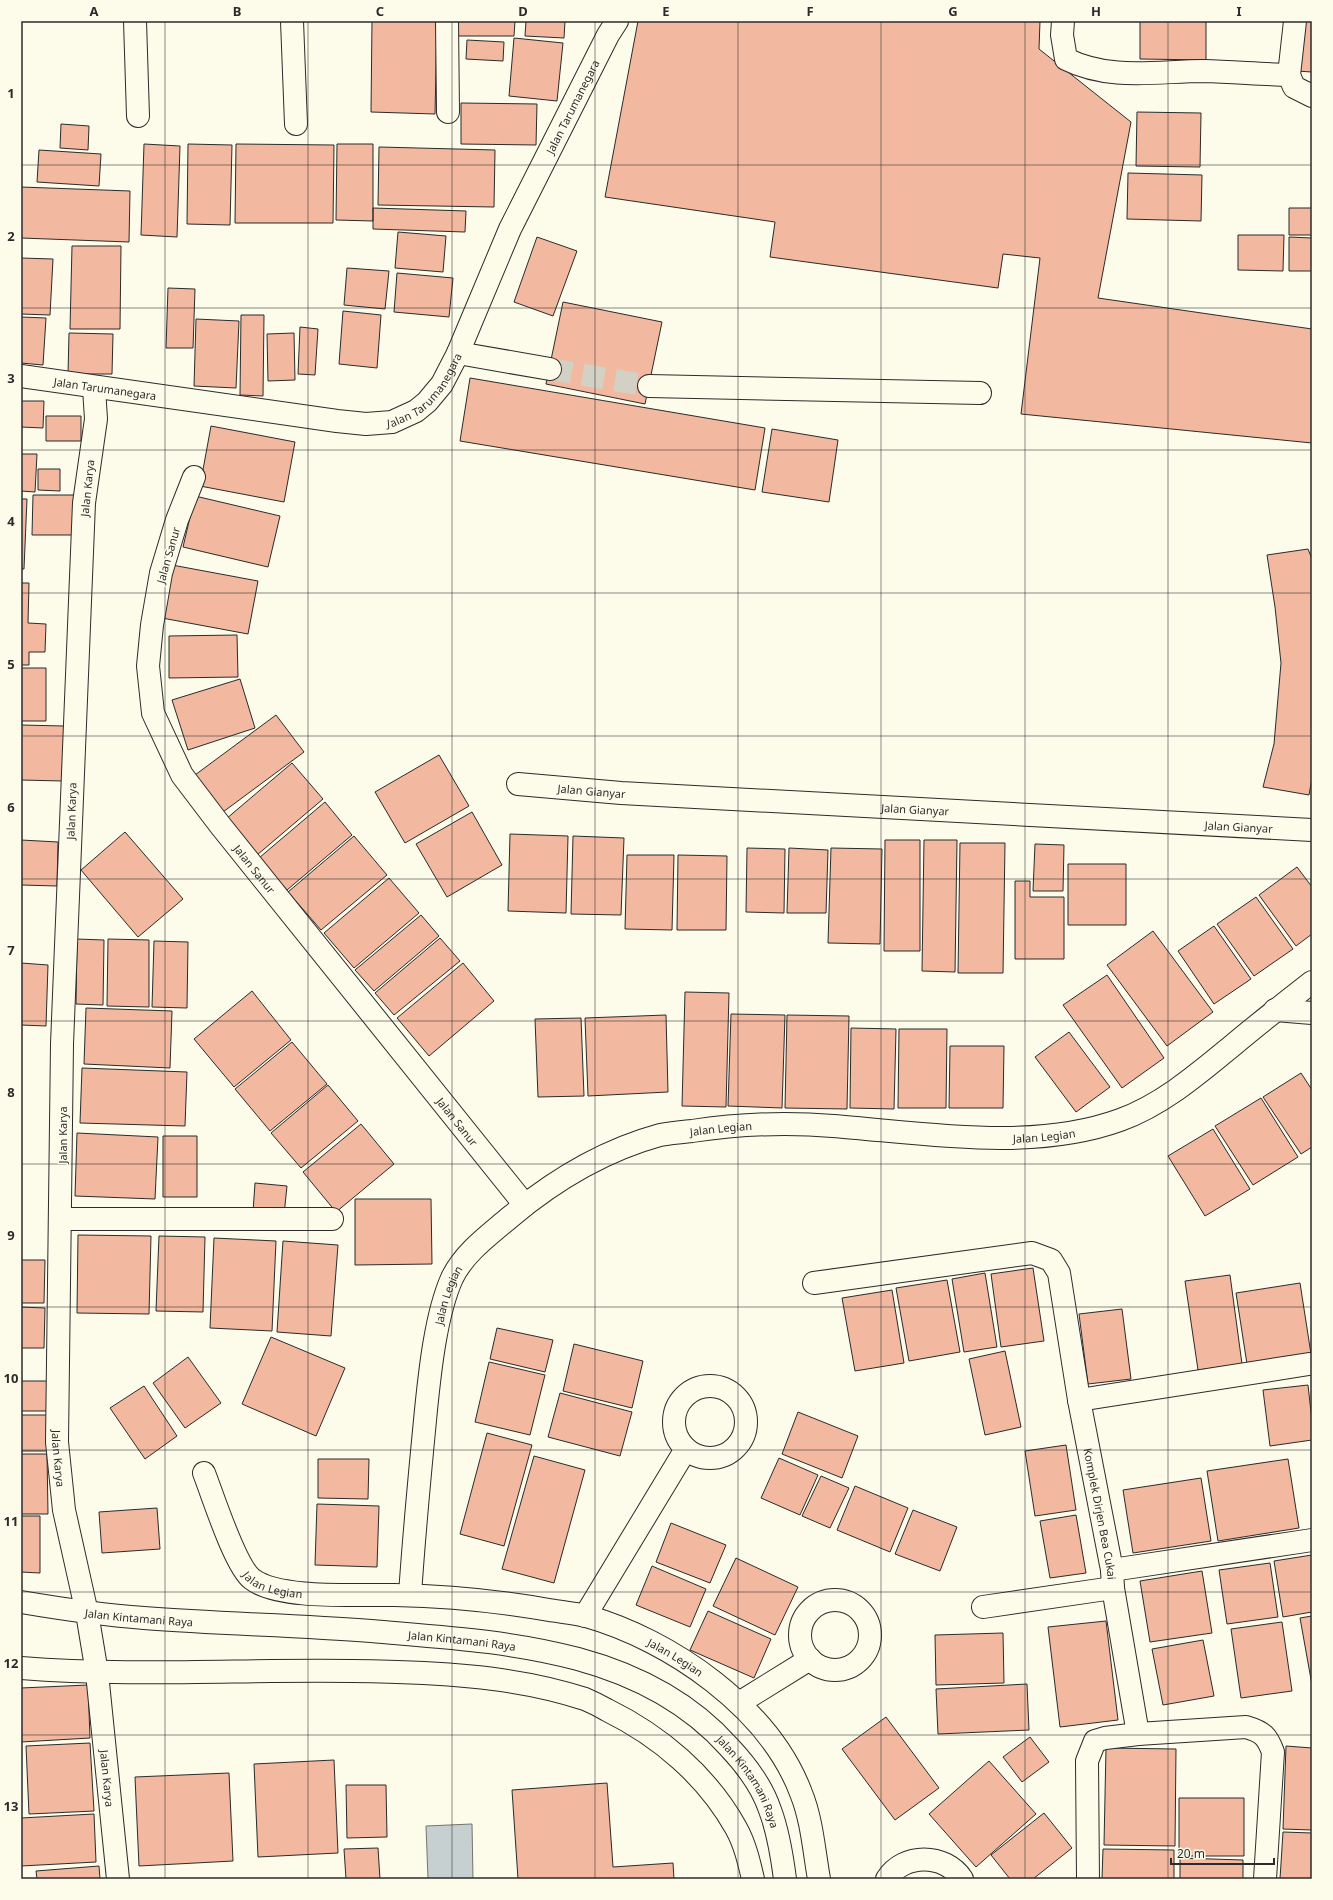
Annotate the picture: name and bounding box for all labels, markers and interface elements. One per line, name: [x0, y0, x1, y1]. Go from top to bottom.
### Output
text: A: [90, 2, 99, 20]
text: B: [233, 2, 241, 20]
text: C: [376, 2, 384, 20]
text: D: [518, 2, 528, 20]
text: E: [662, 2, 670, 20]
text: F: [806, 2, 814, 20]
text: G: [948, 2, 958, 20]
text: H: [1091, 2, 1101, 20]
text: I: [1236, 2, 1242, 20]
street label: Jalan Tarumanegara: [541, 57, 602, 157]
text: 1: [7, 84, 15, 102]
text: 2: [7, 227, 15, 245]
street label: Jalan Tarumanegara: [385, 350, 464, 430]
text: 3: [7, 369, 15, 387]
street label: Jalan Tarumanegara: [52, 373, 157, 403]
street label: Jalan Karya: [76, 459, 97, 518]
text: 4: [7, 512, 15, 530]
street label: Jalan Sanur: [152, 525, 183, 586]
text: 5: [7, 655, 15, 673]
street label: Jalan Gianyar: [556, 780, 626, 801]
street label: Jalan Karya: [62, 782, 79, 841]
text: 6: [7, 798, 15, 816]
street label: Jalan Gianyar: [880, 799, 950, 818]
street label: Jalan Gianyar: [1203, 817, 1274, 835]
street label: Jalan Sanur: [230, 840, 279, 896]
text: 7: [7, 941, 15, 959]
text: 8: [7, 1083, 15, 1101]
street label: Jalan Sanur: [433, 1093, 482, 1149]
street label: Jalan Karya: [55, 1106, 70, 1165]
street label: Jalan Legian: [688, 1117, 752, 1139]
street label: Jalan Legian: [1012, 1125, 1076, 1145]
text: 9: [7, 1226, 15, 1244]
street label: Jalan Legian: [430, 1262, 465, 1327]
text: 10: [4, 1369, 18, 1387]
street label: Jalan Karya: [50, 1429, 69, 1488]
street label: Komplek Dirjen Bea Cukai: [1081, 1447, 1120, 1580]
text: 11: [4, 1512, 18, 1530]
street label: Jalan Legian: [239, 1567, 303, 1601]
street label: Jalan Kintamani Raya: [83, 1604, 193, 1629]
street label: Jalan Kintamani Raya: [407, 1627, 517, 1653]
street label: Jalan Legian: [645, 1634, 707, 1679]
text: 12: [4, 1654, 18, 1672]
street label: Jalan Kintamani Raya: [713, 1731, 783, 1830]
street label: Jalan Karya: [97, 1748, 118, 1808]
text: 13: [4, 1797, 18, 1815]
scale bar: [1171, 1840, 1274, 1866]
text: 20 m: [1177, 1845, 1205, 1862]

